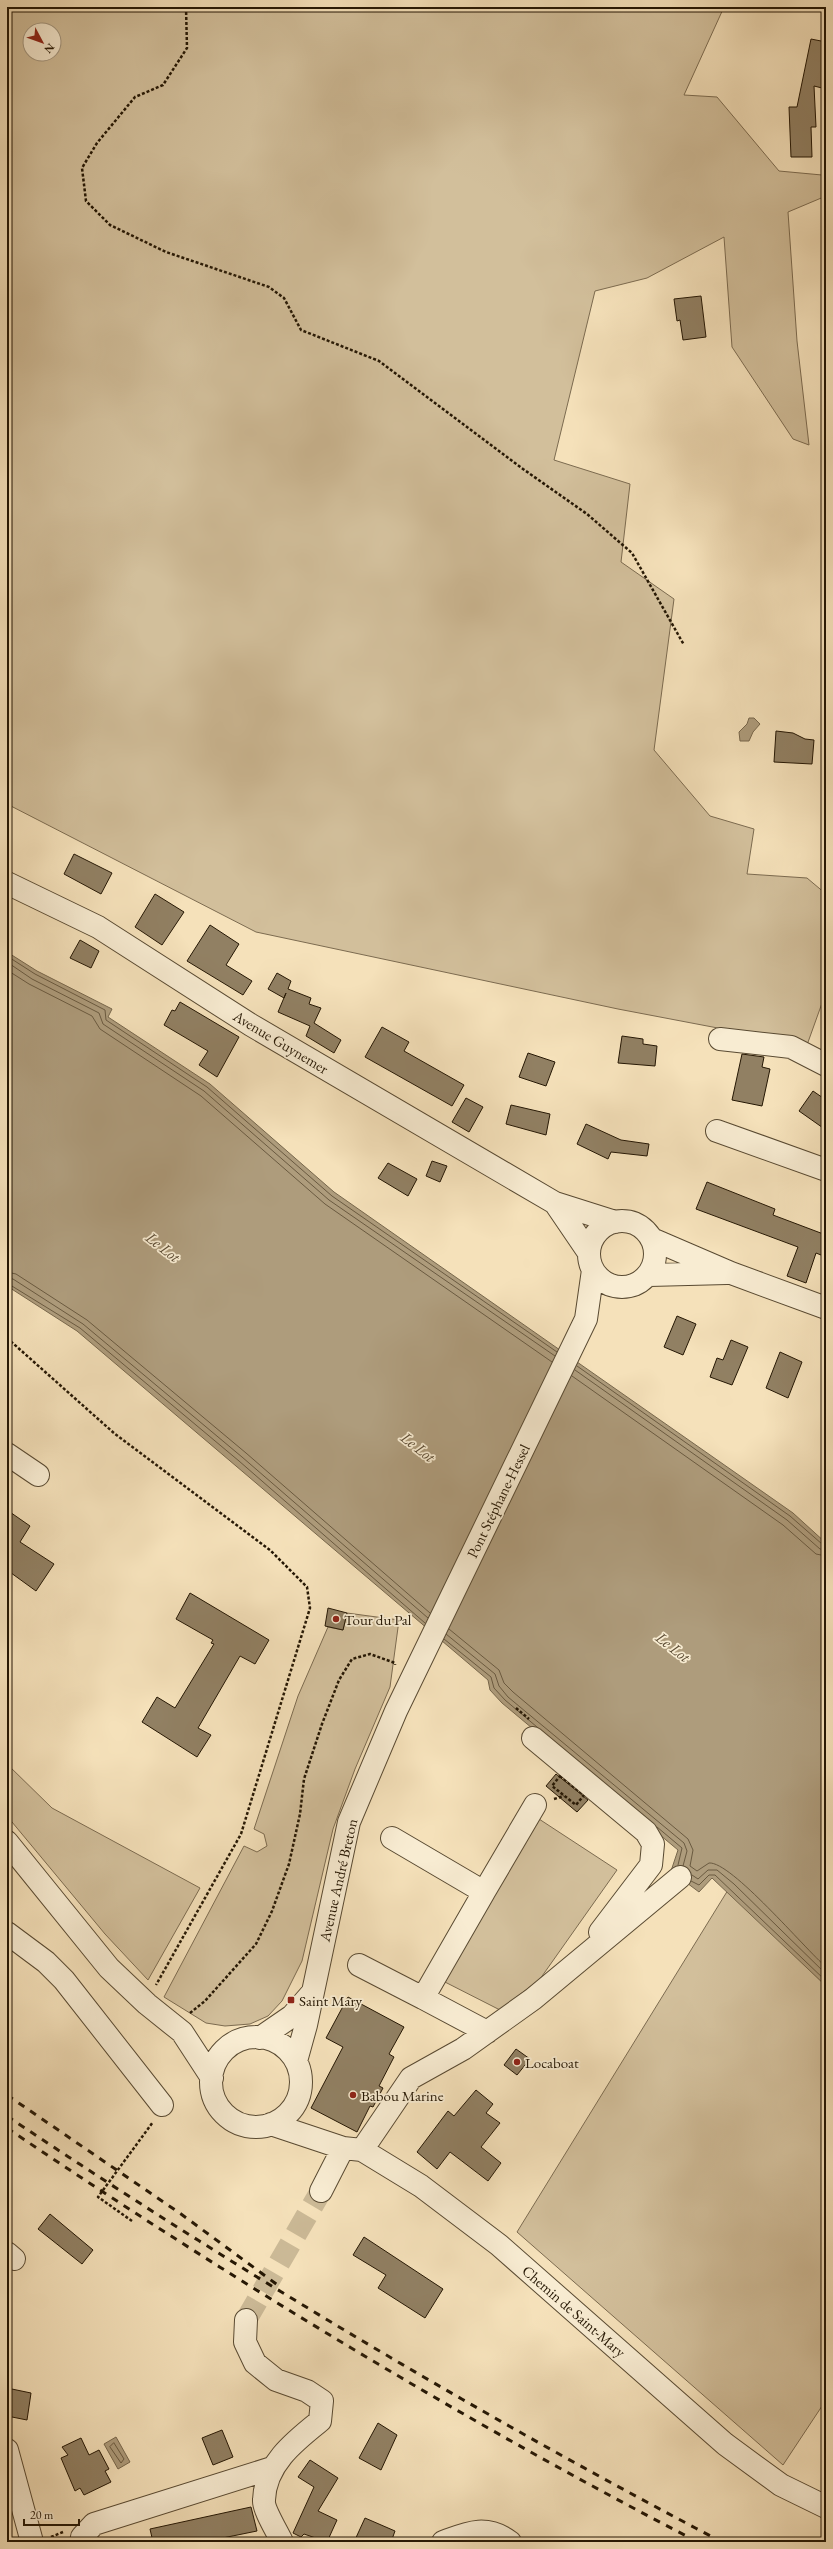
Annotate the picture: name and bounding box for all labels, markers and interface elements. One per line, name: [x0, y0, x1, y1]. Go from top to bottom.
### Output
north arrow: [22, 22, 62, 62]
text: N: [41, 41, 58, 57]
street label: Avenue Guynemer: [229, 1006, 332, 1078]
water label: Le Lot: [141, 1226, 186, 1268]
water label: Le Lot: [396, 1426, 441, 1468]
street label: Pont Stéphane-Hessel: [462, 1441, 534, 1561]
place label: Tour du Pal: [344, 1610, 412, 1629]
marker: Tour du Pal: [331, 1614, 341, 1624]
water label: Le Lot: [651, 1626, 696, 1668]
street label: Avenue André Breton: [314, 1817, 361, 1944]
place label: Saint Mary: [299, 1991, 362, 2010]
marker: Saint Mary: [286, 1995, 296, 2005]
place label: Locaboat: [525, 2053, 579, 2072]
marker: Locaboat: [512, 2057, 522, 2067]
place label: Babou Marine: [361, 2086, 444, 2105]
marker: Babou Marine: [348, 2090, 358, 2100]
street label: Chemin de Saint-Mary: [518, 2261, 630, 2361]
scale bar: [24, 2501, 79, 2527]
text: 20 m: [30, 2507, 54, 2523]

